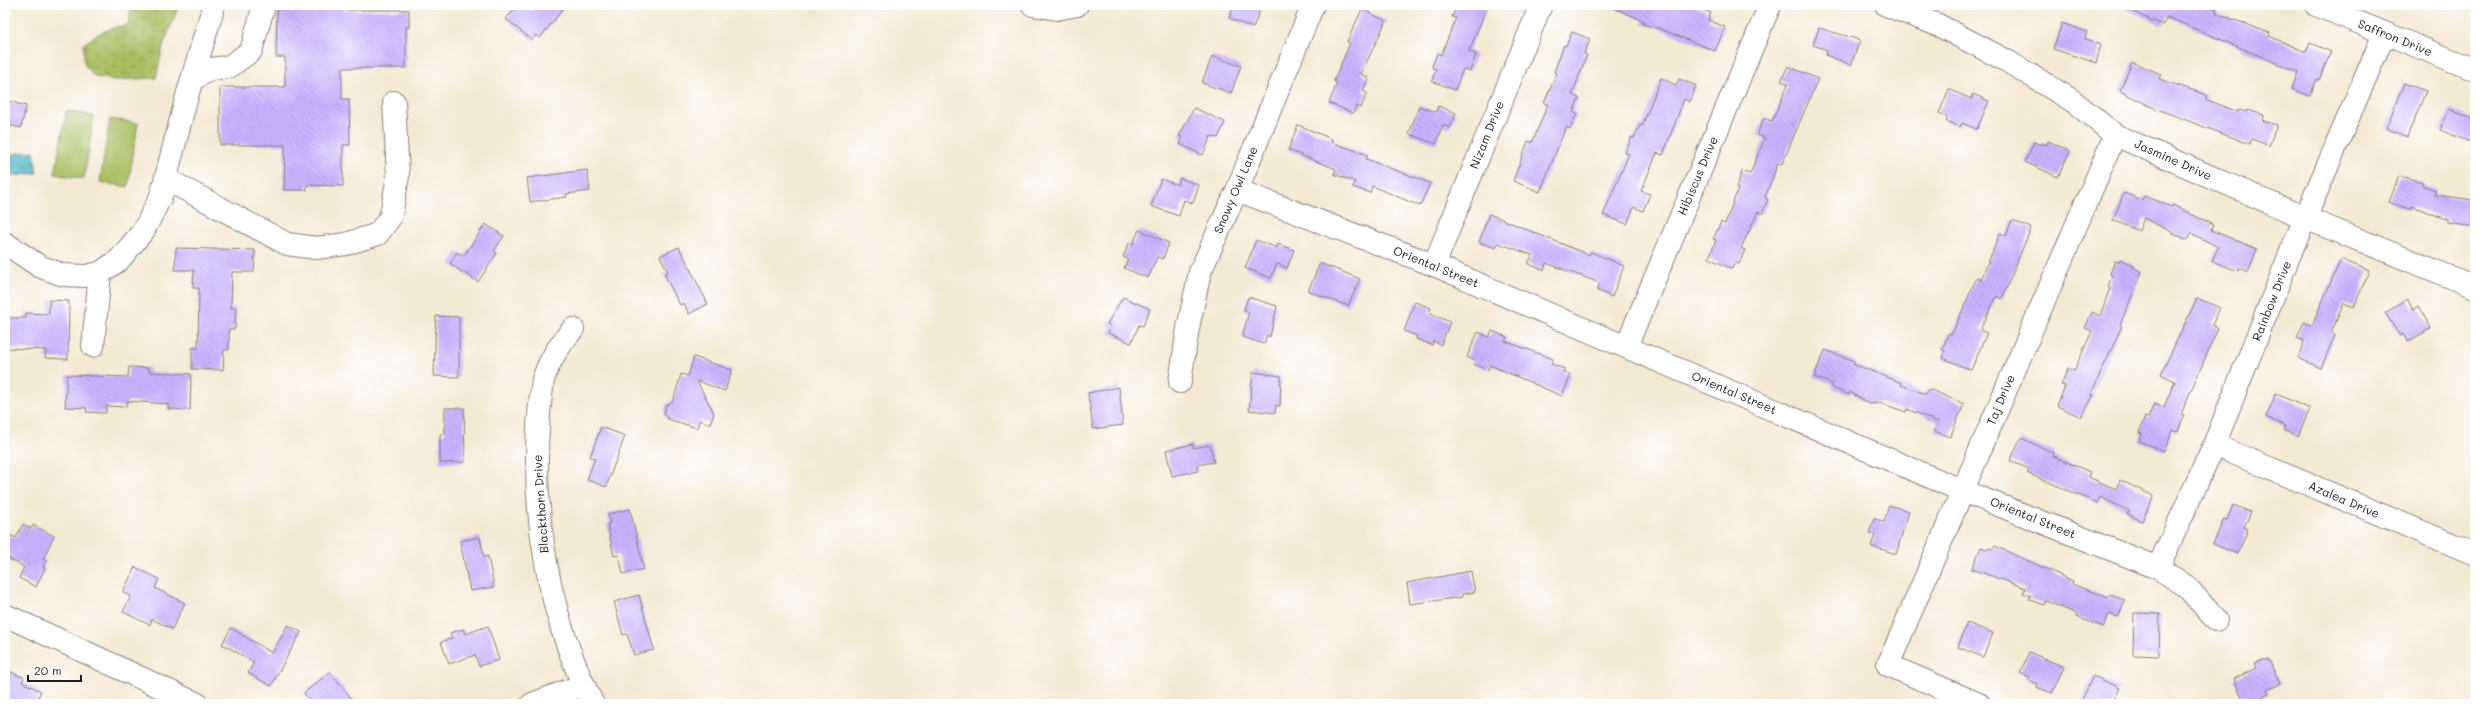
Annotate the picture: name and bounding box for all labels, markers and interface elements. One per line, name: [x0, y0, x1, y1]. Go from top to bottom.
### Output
street label: Saffron Drive: [2356, 15, 2435, 59]
street label: Nizam Drive: [1465, 98, 1507, 171]
street label: Hibiscus Drive: [1673, 134, 1721, 218]
street label: Jasmine Drive: [2132, 135, 2214, 183]
street label: Snowy Owl Lane: [1209, 143, 1261, 236]
street label: Oriental Street: [1391, 242, 1482, 291]
street label: Rainbow Drive: [2248, 258, 2294, 343]
street label: Oriental Street: [1689, 367, 1779, 417]
street label: Taj Drive: [1982, 372, 2018, 427]
street label: Blackthorn Drive: [529, 454, 551, 554]
street label: Azalea Drive: [2306, 477, 2382, 521]
street label: Oriental Street: [1988, 493, 2079, 542]
scale bar: [28, 657, 81, 683]
text: 20 m: [34, 662, 62, 678]

